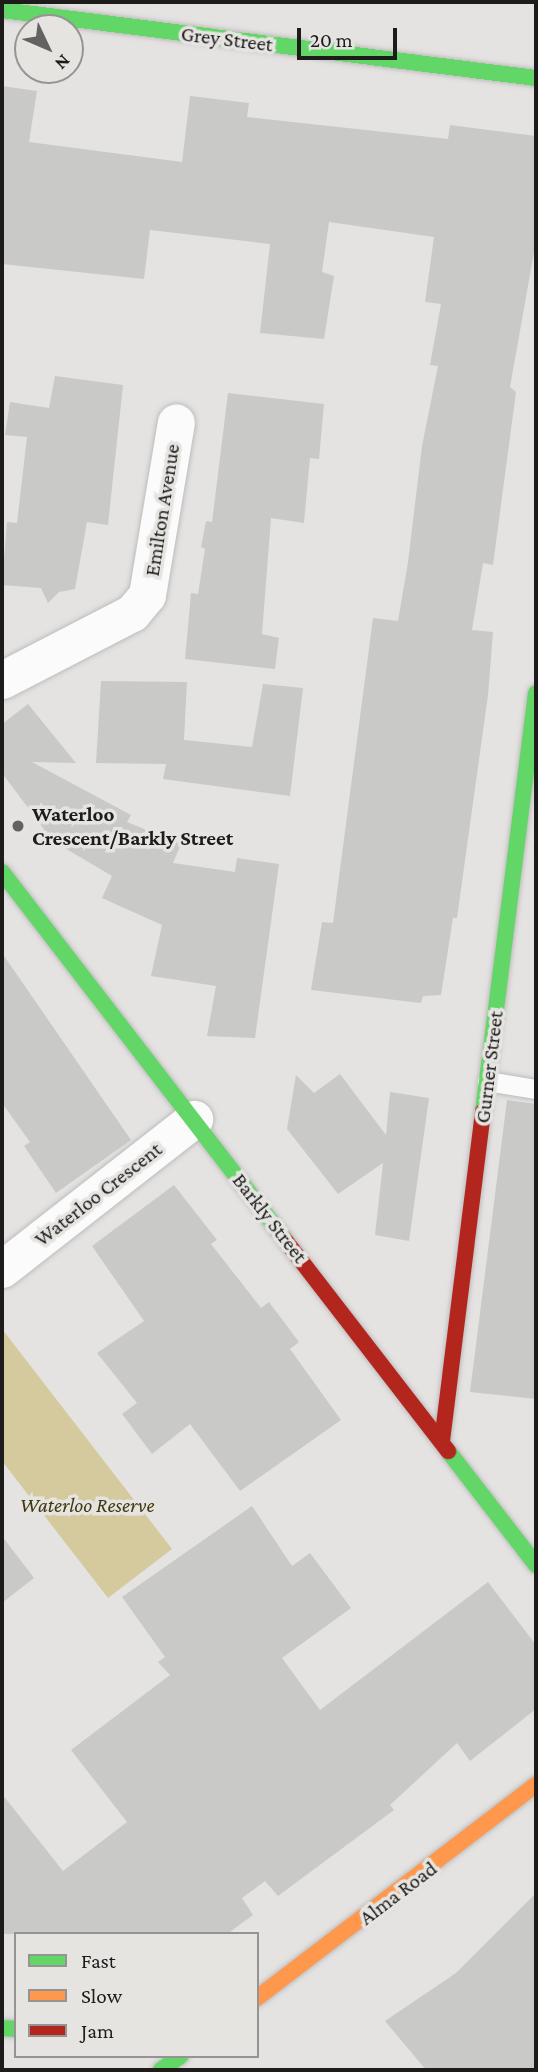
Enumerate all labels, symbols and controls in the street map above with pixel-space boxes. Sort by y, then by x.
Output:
north arrow [14,14,84,84]
scale bar [300,14,400,58]
street label: Grey Street [180,21,274,57]
text: 20 m [310,28,353,52]
text: N [51,51,75,74]
street label: Emilton Avenue [139,442,185,578]
place label: Waterloo Crescent/Barkly Street [32,801,233,851]
marker: Waterloo Crescent/Barkly Street [10,818,26,834]
street label: Gurner Street [470,1009,508,1125]
street label: Waterloo Crescent [29,1136,167,1252]
street label: Barkly Street [227,1168,313,1268]
park label: Waterloo Reserve [20,1492,154,1518]
street label: Alma Road [354,1856,442,1930]
legend [14,1932,259,2058]
text: Fast [81,1949,116,1973]
text: Slow [81,1984,122,2008]
text: Jam [81,2019,114,2043]

